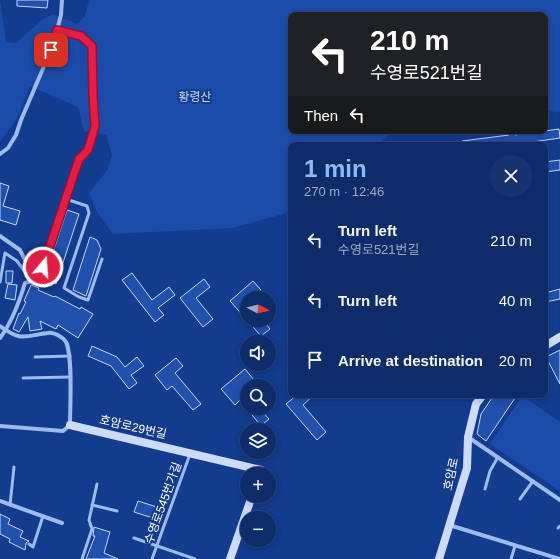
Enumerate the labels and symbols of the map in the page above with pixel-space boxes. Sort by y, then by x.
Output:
pin [34,33,68,67]
park label: 황령산 [178,90,212,104]
position arrow [22,246,64,288]
north arrow [240,291,276,327]
street label: 호암로29번길 [98,412,168,442]
street label: 호암로 [441,456,461,492]
street label: 수영로545번가길 [142,460,184,546]

